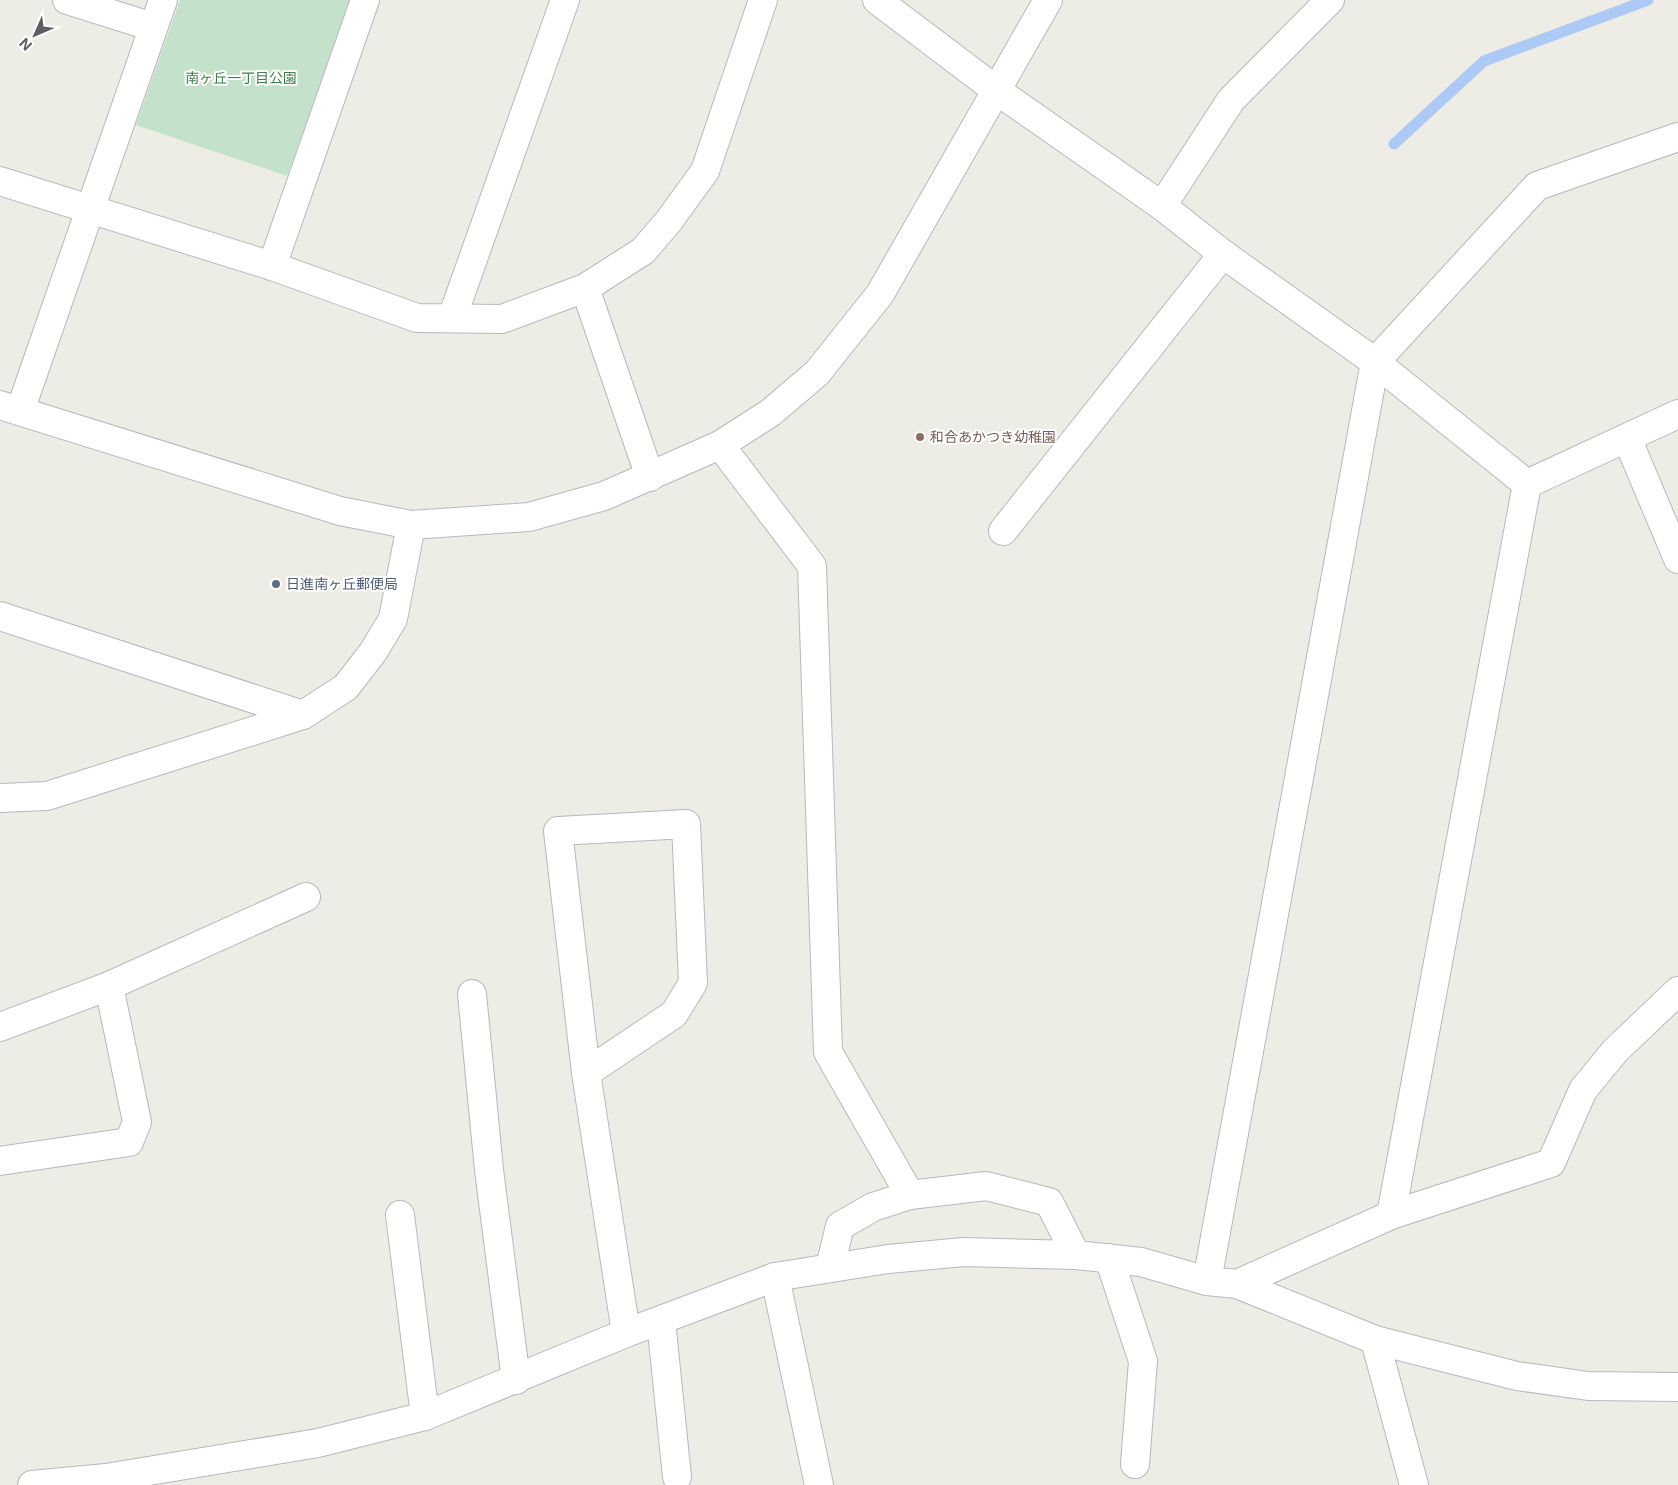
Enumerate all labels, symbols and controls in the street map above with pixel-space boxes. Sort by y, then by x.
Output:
north arrow [10,10,60,60]
text: N [16,35,35,54]
park label: 南ヶ丘一丁目公園 [185,69,297,86]
place label: 和合あかつき幼稚園 [930,428,1056,445]
marker: 和合あかつき幼稚園 [914,431,926,443]
place label: 日進南ヶ丘郵便局 [286,575,398,592]
marker: 日進南ヶ丘郵便局 [270,578,282,590]

